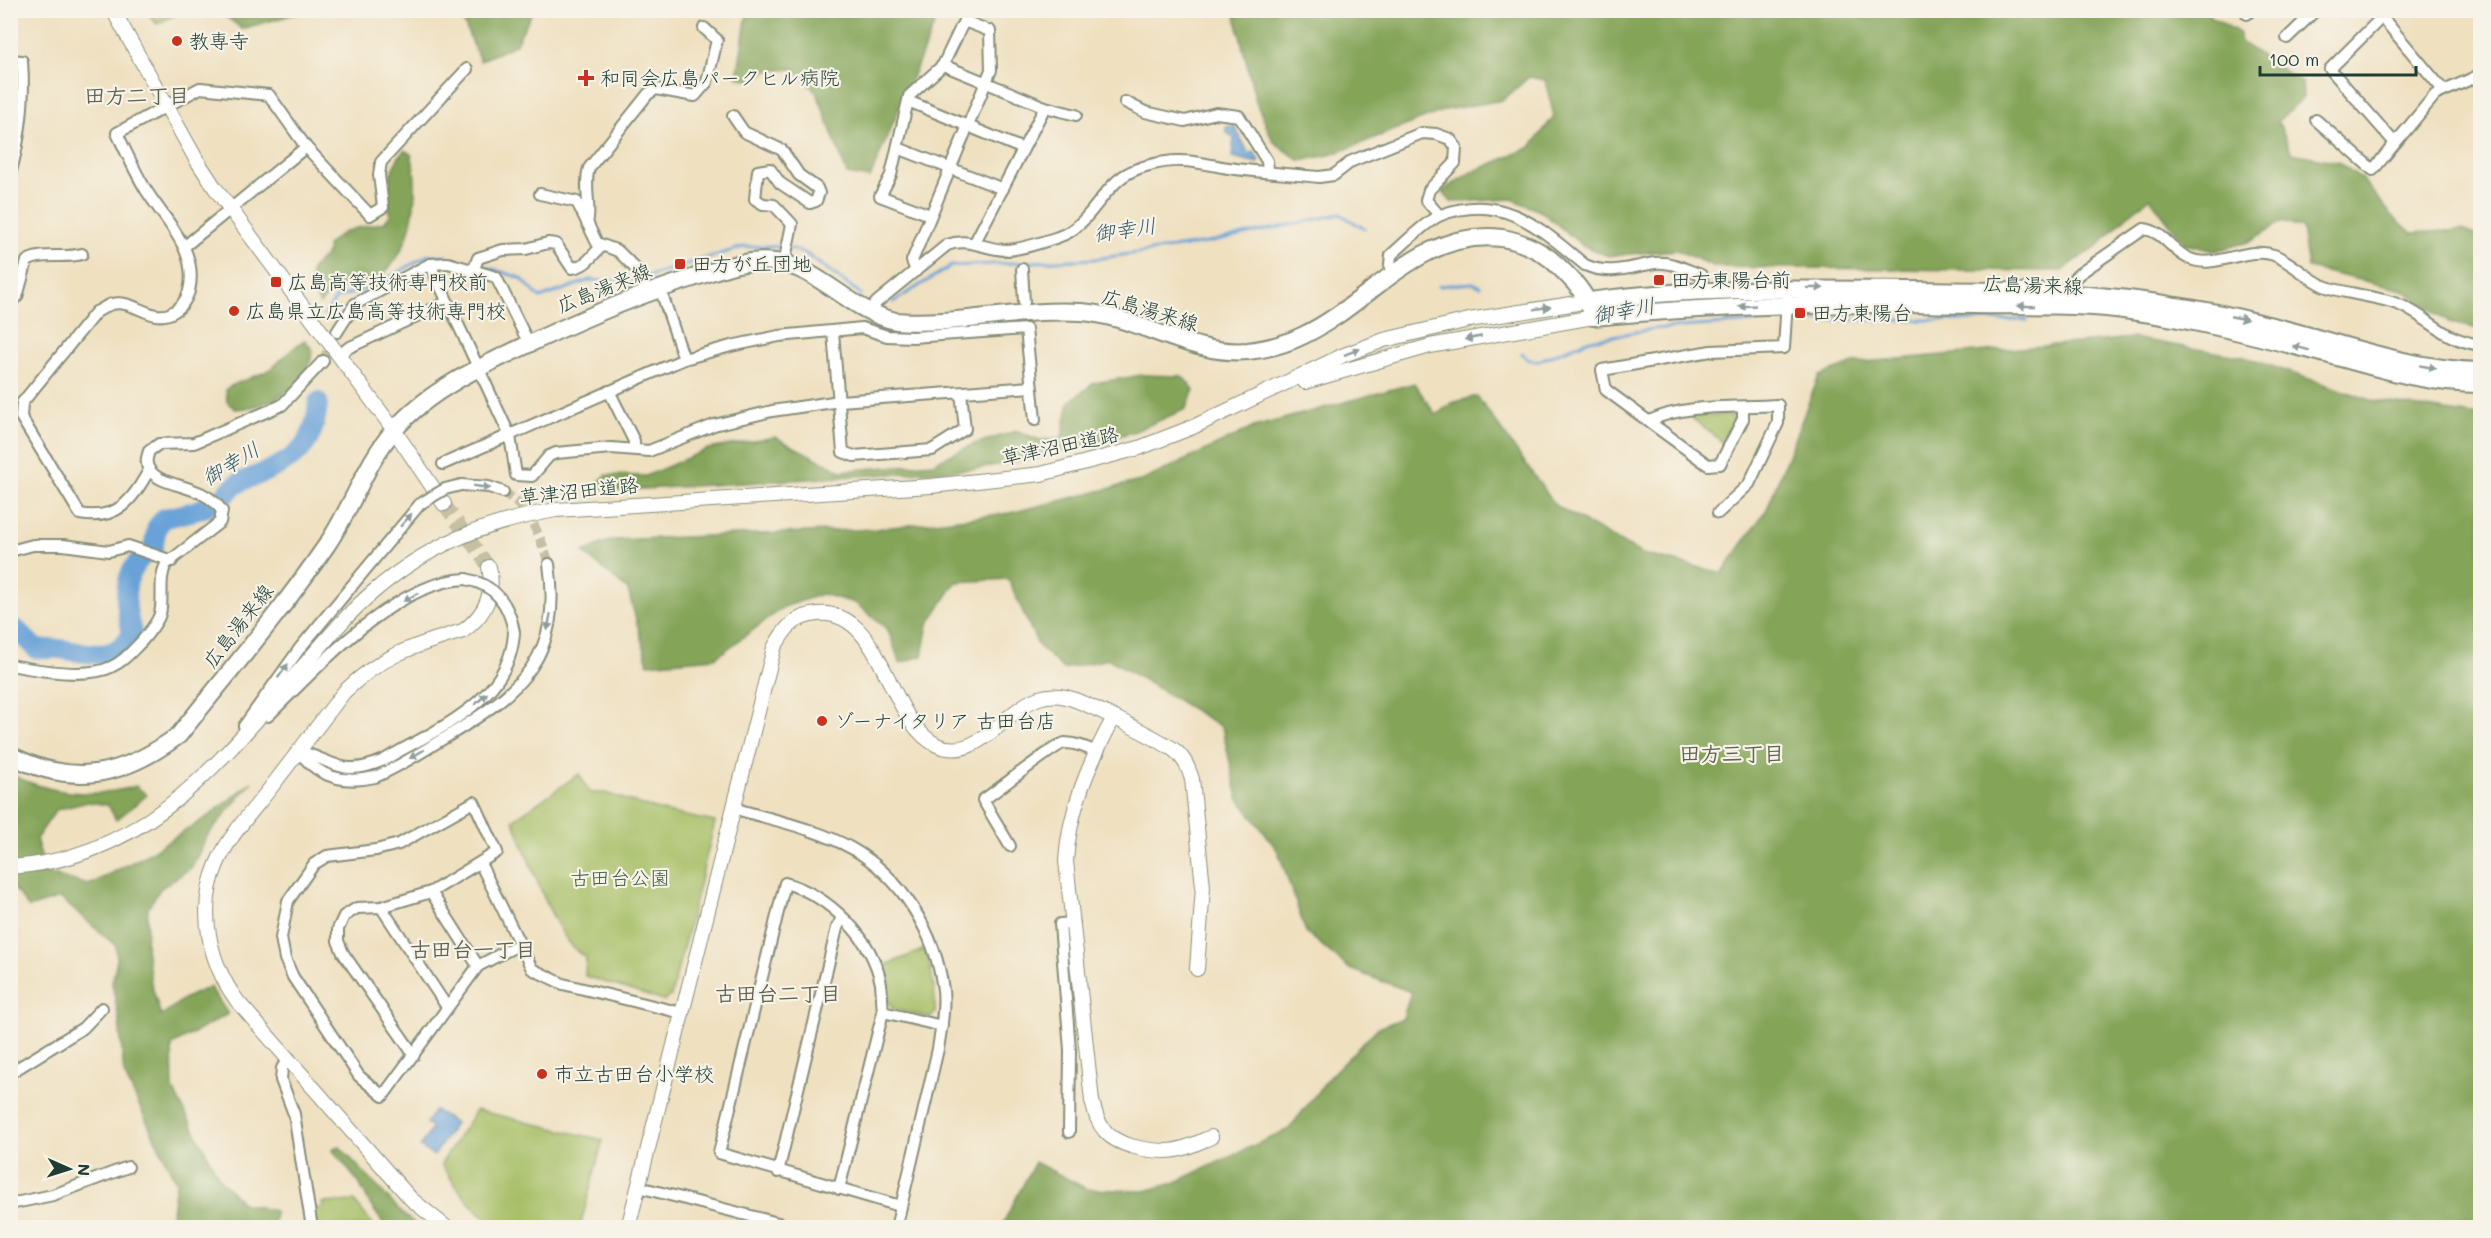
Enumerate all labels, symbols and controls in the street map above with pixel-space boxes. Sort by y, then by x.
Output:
place label: 教専寺 [189,27,249,53]
marker: 教専寺 [170,34,184,48]
scale bar [2260,39,2416,77]
text: 100 m [2269,47,2319,71]
place label: 和同会広島パークヒル病院 [600,64,840,90]
marker: 和同会広島パークヒル病院 [577,69,595,87]
district label: 田方二丁目 [85,81,190,108]
water label: 御幸川 [1092,211,1158,246]
place label: 田方が丘団地 [692,250,812,276]
street label: 広島湯来線 [552,256,655,318]
marker: 田方が丘団地 [673,257,687,271]
place label: 田方東陽台前 [1671,266,1791,292]
place label: 広島高等技術専門校前 [288,268,488,294]
street label: 広島湯来線 [1983,269,2083,299]
marker: 田方東陽台前 [1652,273,1666,287]
marker: 広島高等技術専門校前 [269,275,283,289]
street label: 広島湯来線 [1099,282,1202,336]
one-way arrow [1806,284,1825,293]
water label: 御幸川 [1590,291,1657,328]
place label: 広島県立広島高等技術専門校 [246,297,506,323]
place label: 田方東陽台 [1812,299,1912,325]
one-way arrow [2016,301,2035,311]
one-way arrow [1737,302,1756,311]
marker: 広島県立広島高等技術専門校 [227,304,241,318]
one-way arrow [1532,304,1551,313]
marker: 田方東陽台 [1793,306,1807,320]
one-way arrow [2230,314,2249,323]
one-way arrow [1463,333,1482,342]
one-way arrow [2291,342,2310,352]
one-way arrow [1343,347,1361,356]
one-way arrow [2419,363,2438,372]
street label: 草津沼田道路 [998,420,1121,470]
water label: 御幸川 [196,435,264,491]
street label: 草津沼田道路 [518,471,640,509]
one-way arrow [473,482,492,491]
one-way arrow [399,513,412,528]
street label: 広島湯来線 [196,578,278,673]
one-way arrow [402,592,419,602]
one-way arrow [545,612,554,631]
one-way arrow [277,664,289,680]
one-way arrow [473,693,488,706]
place label: ゾーナイタリア 古田台店 [834,707,1056,733]
marker: ゾーナイタリア 古田台店 [815,714,829,728]
district label: 田方三丁目 [1680,739,1785,766]
one-way arrow [409,749,425,760]
park label: 古田台公園 [570,864,670,890]
district label: 古田台一丁目 [410,935,536,962]
district label: 古田台二丁目 [715,979,841,1006]
place label: 市立古田台小学校 [554,1060,714,1086]
marker: 市立古田台小学校 [535,1067,549,1081]
north arrow [39,1139,99,1199]
text: N [74,1163,95,1176]

